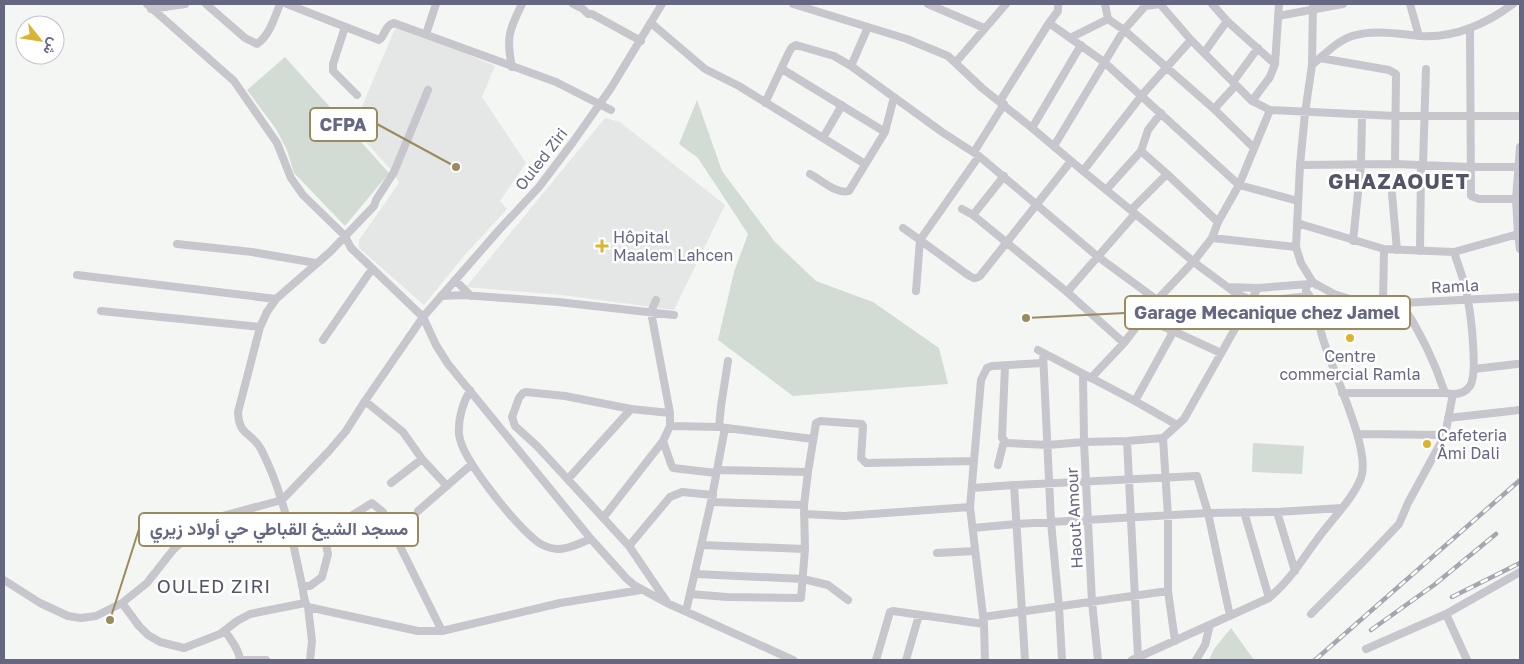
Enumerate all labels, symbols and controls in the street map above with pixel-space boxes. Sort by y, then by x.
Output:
north arrow [15,15,65,65]
text: ش [39,35,63,58]
callout: CFPA [310,108,377,141]
text: CFPA [319,113,367,135]
street label: Ouled Ziri [510,124,572,194]
district label: GHAZAOUET [1328,168,1470,194]
place label: Hôpital Maalem Lahcen [613,227,733,265]
marker: Hôpital Maalem Lahcen [595,239,609,253]
street label: Ramla [1430,275,1480,297]
callout: Garage Mecanique chez Jamel [1125,296,1410,329]
text: Garage Mecanique chez Jamel [1134,301,1400,323]
marker: Centre commercial Ramla [1344,332,1356,344]
place label: Centre commercial Ramla [1279,346,1421,384]
place label: Cafeteria Âmi Dali [1437,425,1507,463]
marker: Cafeteria Âmi Dali [1421,438,1433,450]
street label: Haout Amour [1061,467,1087,569]
callout: مسجد الشيخ القباطي حي أولاد زيري [139,513,418,546]
text: مسجد الشيخ القباطي حي أولاد زيري [150,517,409,544]
district label: OULED ZIRI [157,574,271,597]

